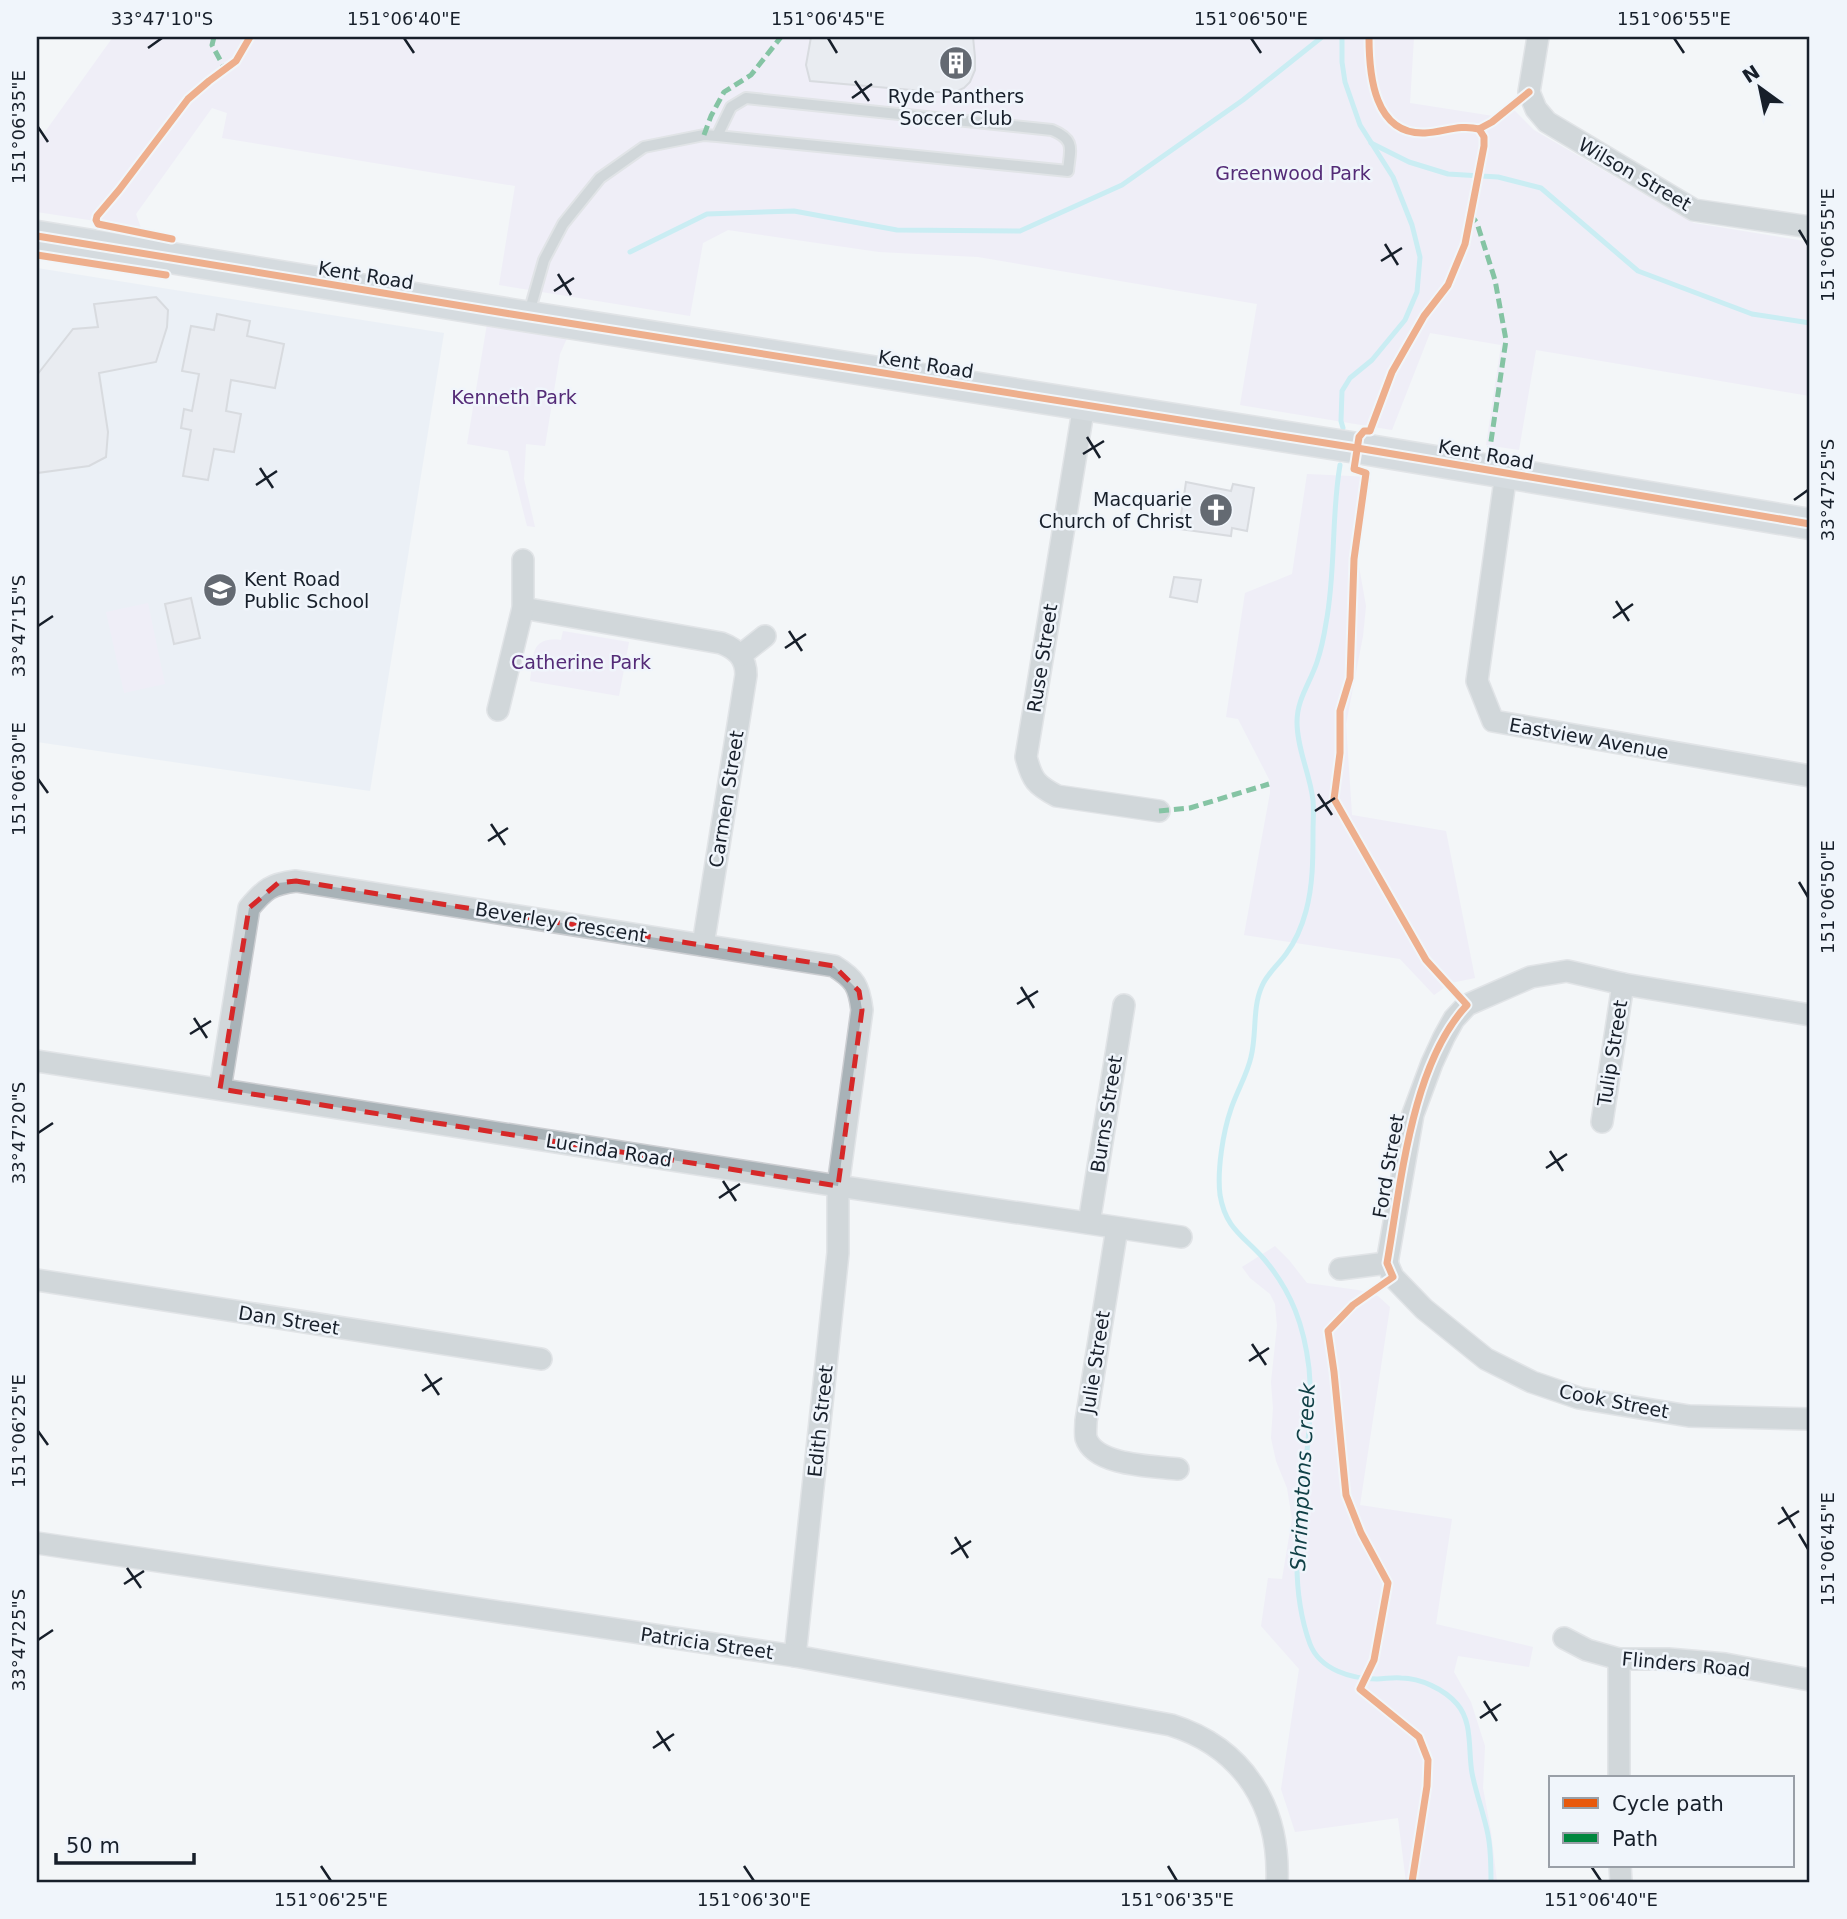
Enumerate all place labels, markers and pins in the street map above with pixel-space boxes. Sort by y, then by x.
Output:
building icon: Ryde Panthers Soccer Club [937,44,975,82]
place label: Ryde Panthers Soccer Club [888,85,1024,129]
place label: Macquarie Church of Christ [1039,488,1192,532]
church icon: Macquarie Church of Christ [1197,491,1235,529]
place label: Kent Road Public School [244,568,369,612]
school or university icon: Kent Road Public School [201,571,239,609]

